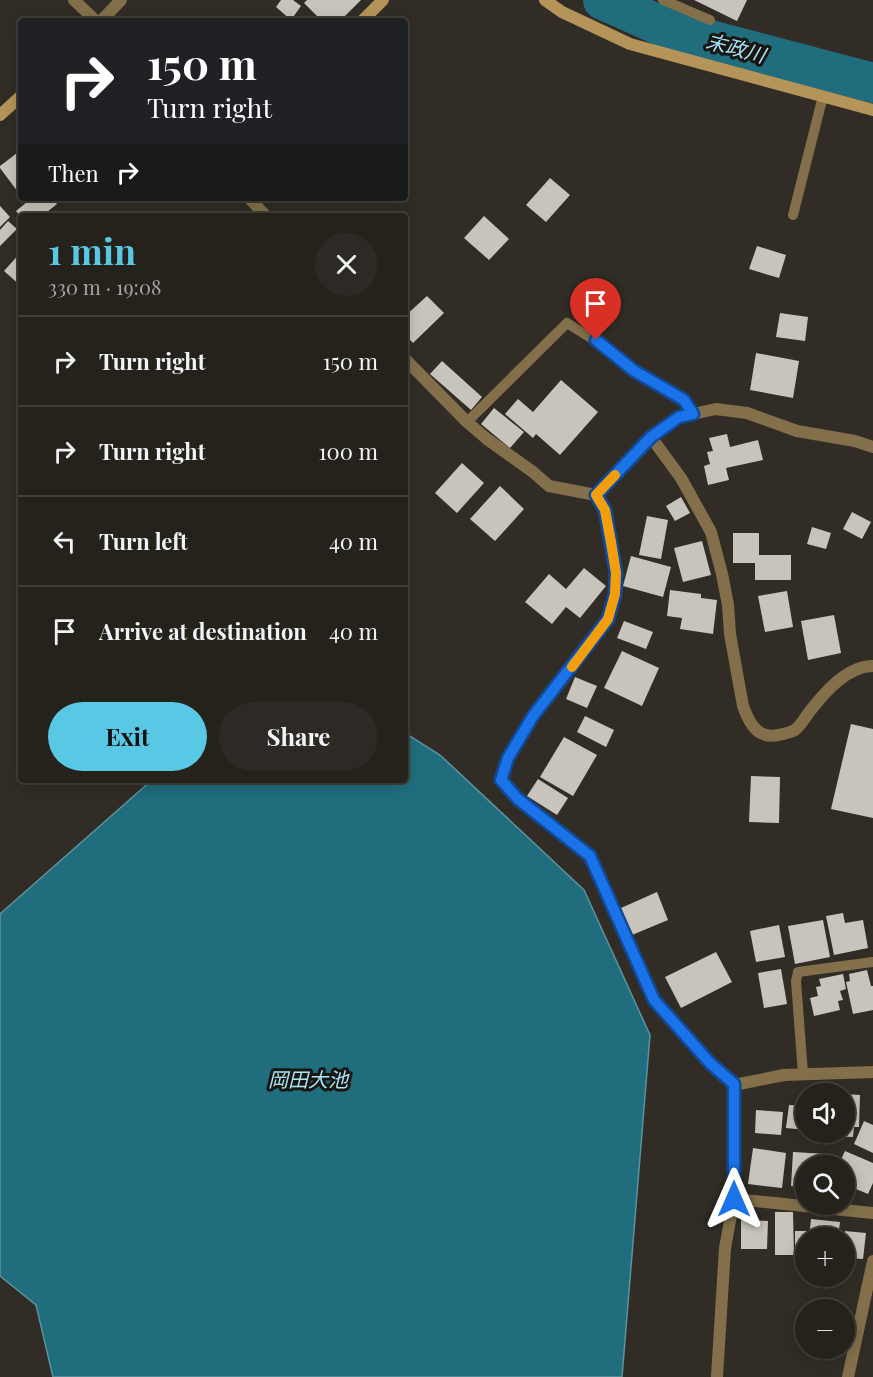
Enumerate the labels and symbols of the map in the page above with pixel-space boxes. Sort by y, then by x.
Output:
water label: 末政川 [704,26,770,68]
pin [570,278,621,340]
water label: 岡田大池 [268,1065,350,1092]
position arrow [702,1167,766,1231]

